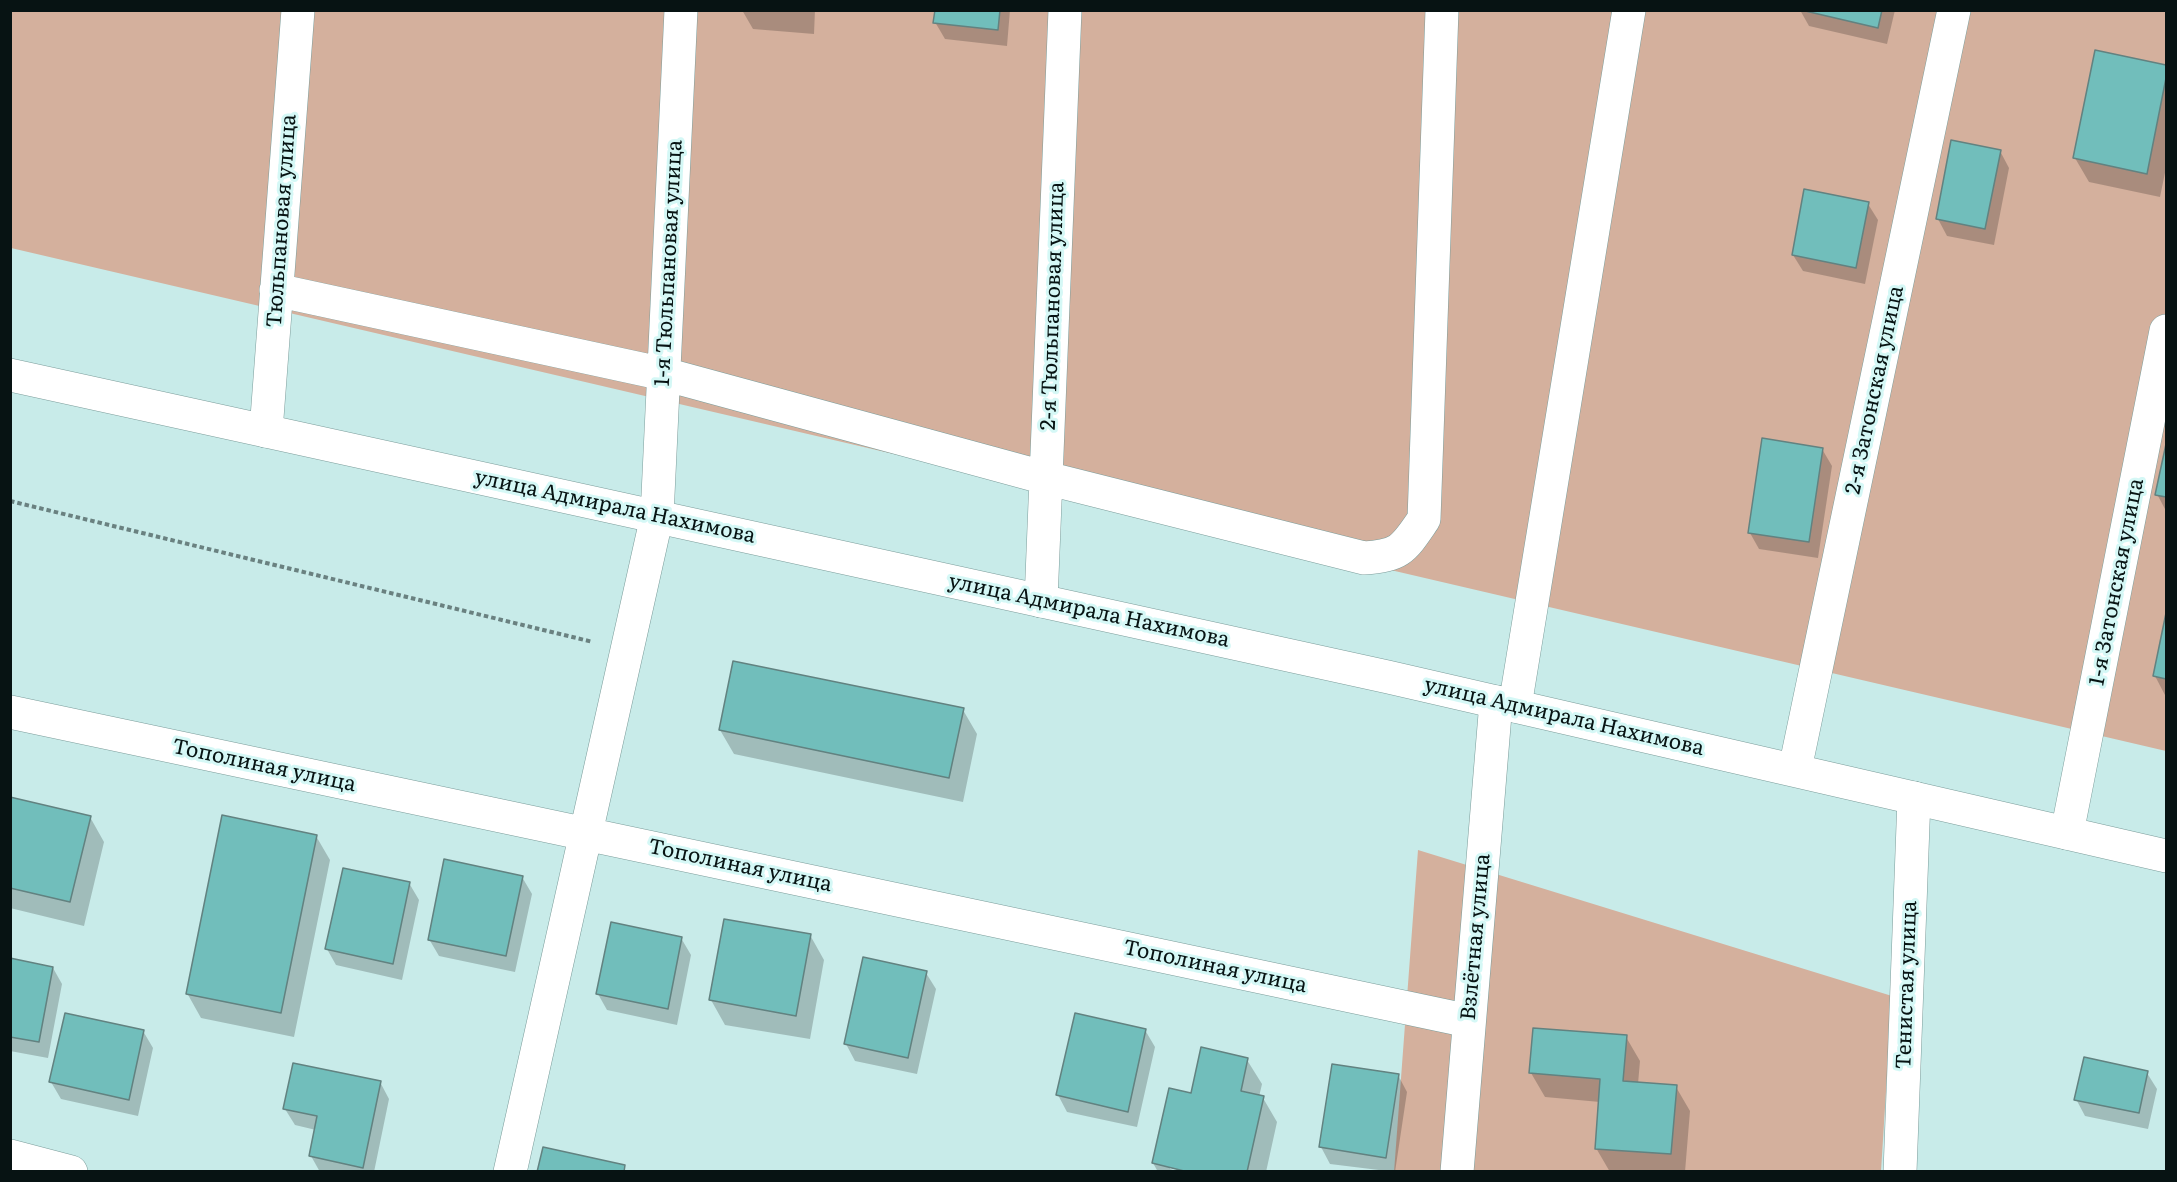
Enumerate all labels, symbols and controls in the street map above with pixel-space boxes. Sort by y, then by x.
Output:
street label: Тюльпановая улица [262,114,302,328]
street label: 1-я Тюльпановая улица [650,139,688,387]
street label: 2-я Тюльпановая улица [1036,181,1070,431]
street label: 2-я Затонская улица [1841,283,1909,497]
street label: улица Адмирала Нахимова [472,465,758,549]
street label: 1-я Затонская улица [2085,476,2149,688]
street label: улица Адмирала Нахимова [946,569,1232,653]
street label: улица Адмирала Нахимова [1421,672,1707,762]
street label: Тополиная улица [170,734,358,798]
street label: Тополиная улица [646,834,834,898]
street label: Взлётная улица [1456,853,1496,1021]
street label: Тенистая улица [1891,900,1923,1070]
street label: Тополиная улица [1121,935,1309,999]

